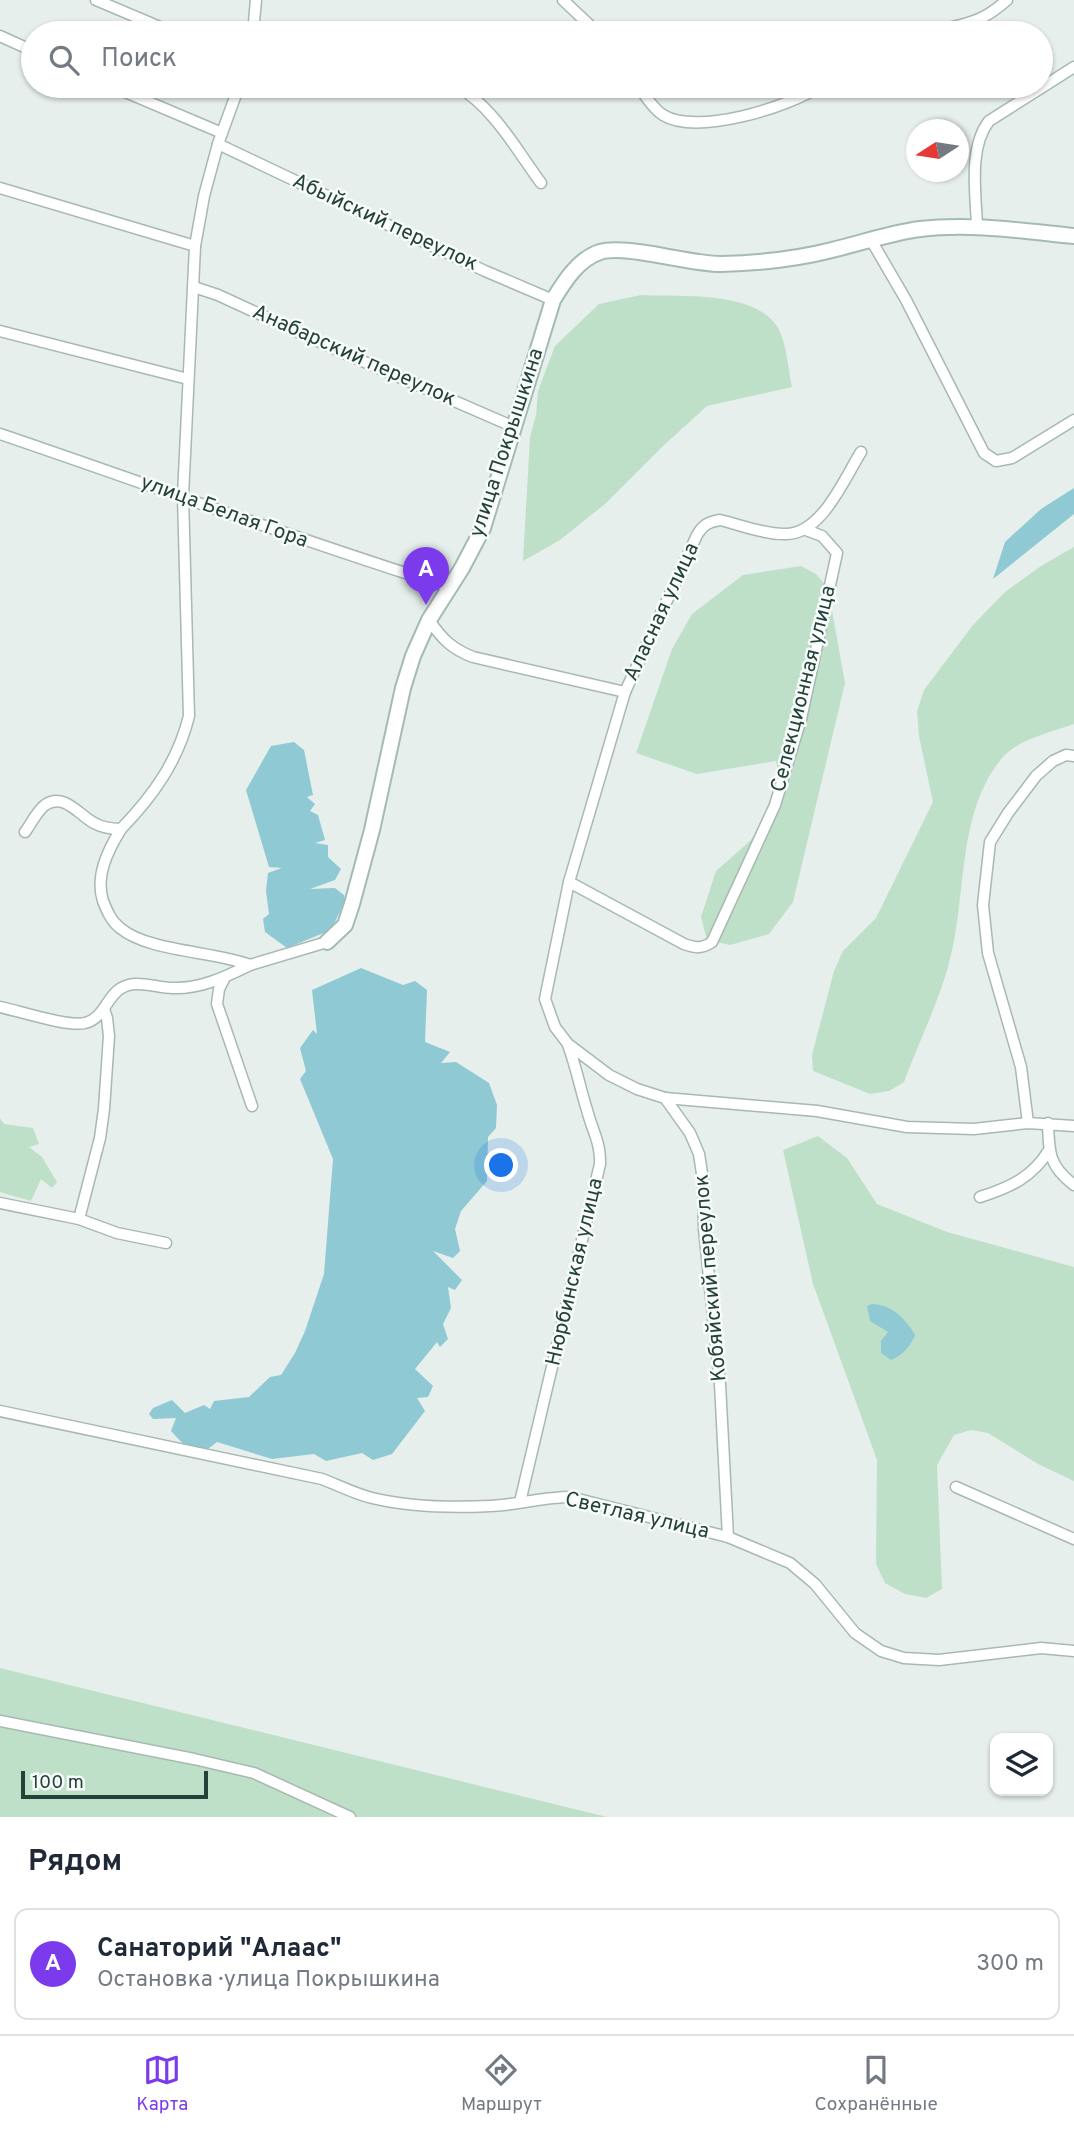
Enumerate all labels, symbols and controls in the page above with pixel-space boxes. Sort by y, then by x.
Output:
search box [21,21,1053,98]
icon: search [45,41,83,79]
text: Поиск [101,43,177,76]
north arrow [906,119,969,182]
street label: Абыйский переулок [288,168,482,278]
street label: Анабарский переулок [248,299,460,413]
street label: улица Покрышкина [464,345,550,541]
street label: улица Белая Гора [136,469,312,555]
street label: Аласная улица [618,538,706,686]
pin: A [403,547,449,605]
street label: Селекционная улица [765,583,843,795]
your location [484,1148,518,1182]
street label: Кобяйский переулок [688,1173,734,1383]
street label: Нюрбинская улица [540,1176,610,1368]
street label: Светлая улица [562,1486,712,1546]
map controls [990,1733,1053,1796]
button: layers [990,1733,1053,1796]
scale bar [21,1768,208,1800]
text: 100 m [32,1771,84,1795]
text: Рядом [28,1844,122,1881]
text: Санаторий "Алаас" [97,1933,342,1966]
text: A [45,1950,61,1979]
text: 300 m [976,1950,1044,1979]
text: Остановка · улица Покрышкина [97,1966,440,1995]
tab: Карта [136,2051,188,2117]
tab: Маршрут [461,2051,542,2117]
tab: Сохранённые [814,2051,938,2117]

